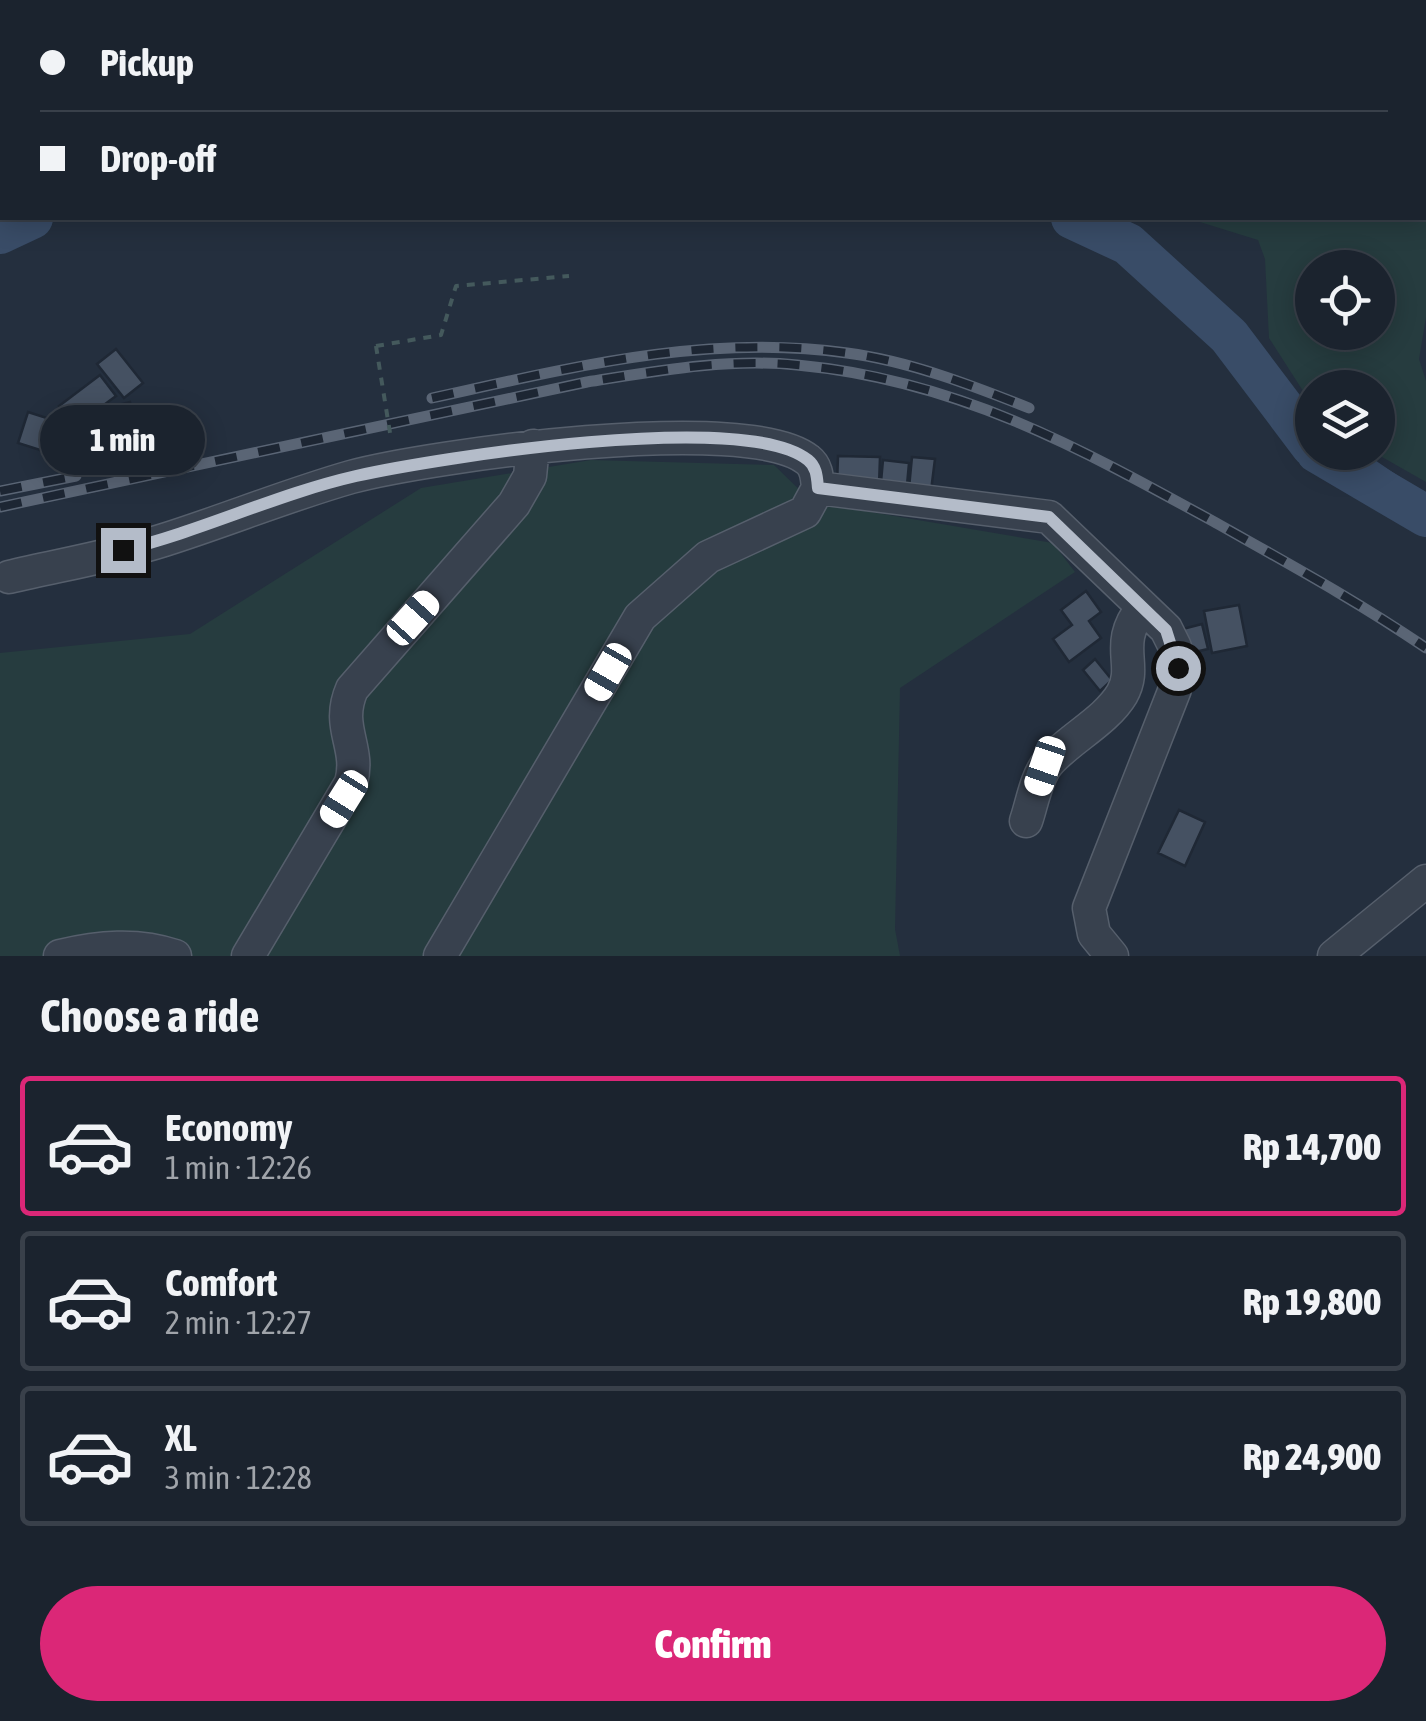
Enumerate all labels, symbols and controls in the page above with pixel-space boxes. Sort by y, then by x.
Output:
text: Pickup [100,41,194,84]
text: Drop-off [100,137,216,180]
map controls [1295,250,1395,470]
button: locate [1295,250,1395,350]
button: layers [1295,370,1395,470]
callout: 1 min [41,405,206,475]
text: 1 min [90,421,155,458]
route end [101,528,146,573]
car [382,586,444,650]
car [580,639,636,705]
route start [1156,646,1201,691]
car [1021,733,1069,799]
car [315,766,373,832]
text: Choose a ride [40,990,259,1042]
icon: car [45,1101,135,1191]
text: Economy [165,1106,292,1149]
text: Rp 14,700 [1243,1125,1381,1168]
text: 1 min · 12:26 [165,1149,312,1186]
icon: car [45,1256,135,1346]
text: Comfort [165,1261,277,1304]
text: Rp 19,800 [1243,1280,1381,1323]
text: 2 min · 12:27 [165,1304,312,1341]
icon: car [45,1411,135,1501]
text: XL [165,1416,197,1459]
text: Rp 24,900 [1243,1435,1381,1478]
text: 3 min · 12:28 [165,1459,312,1496]
button: Confirm [40,1586,1386,1701]

